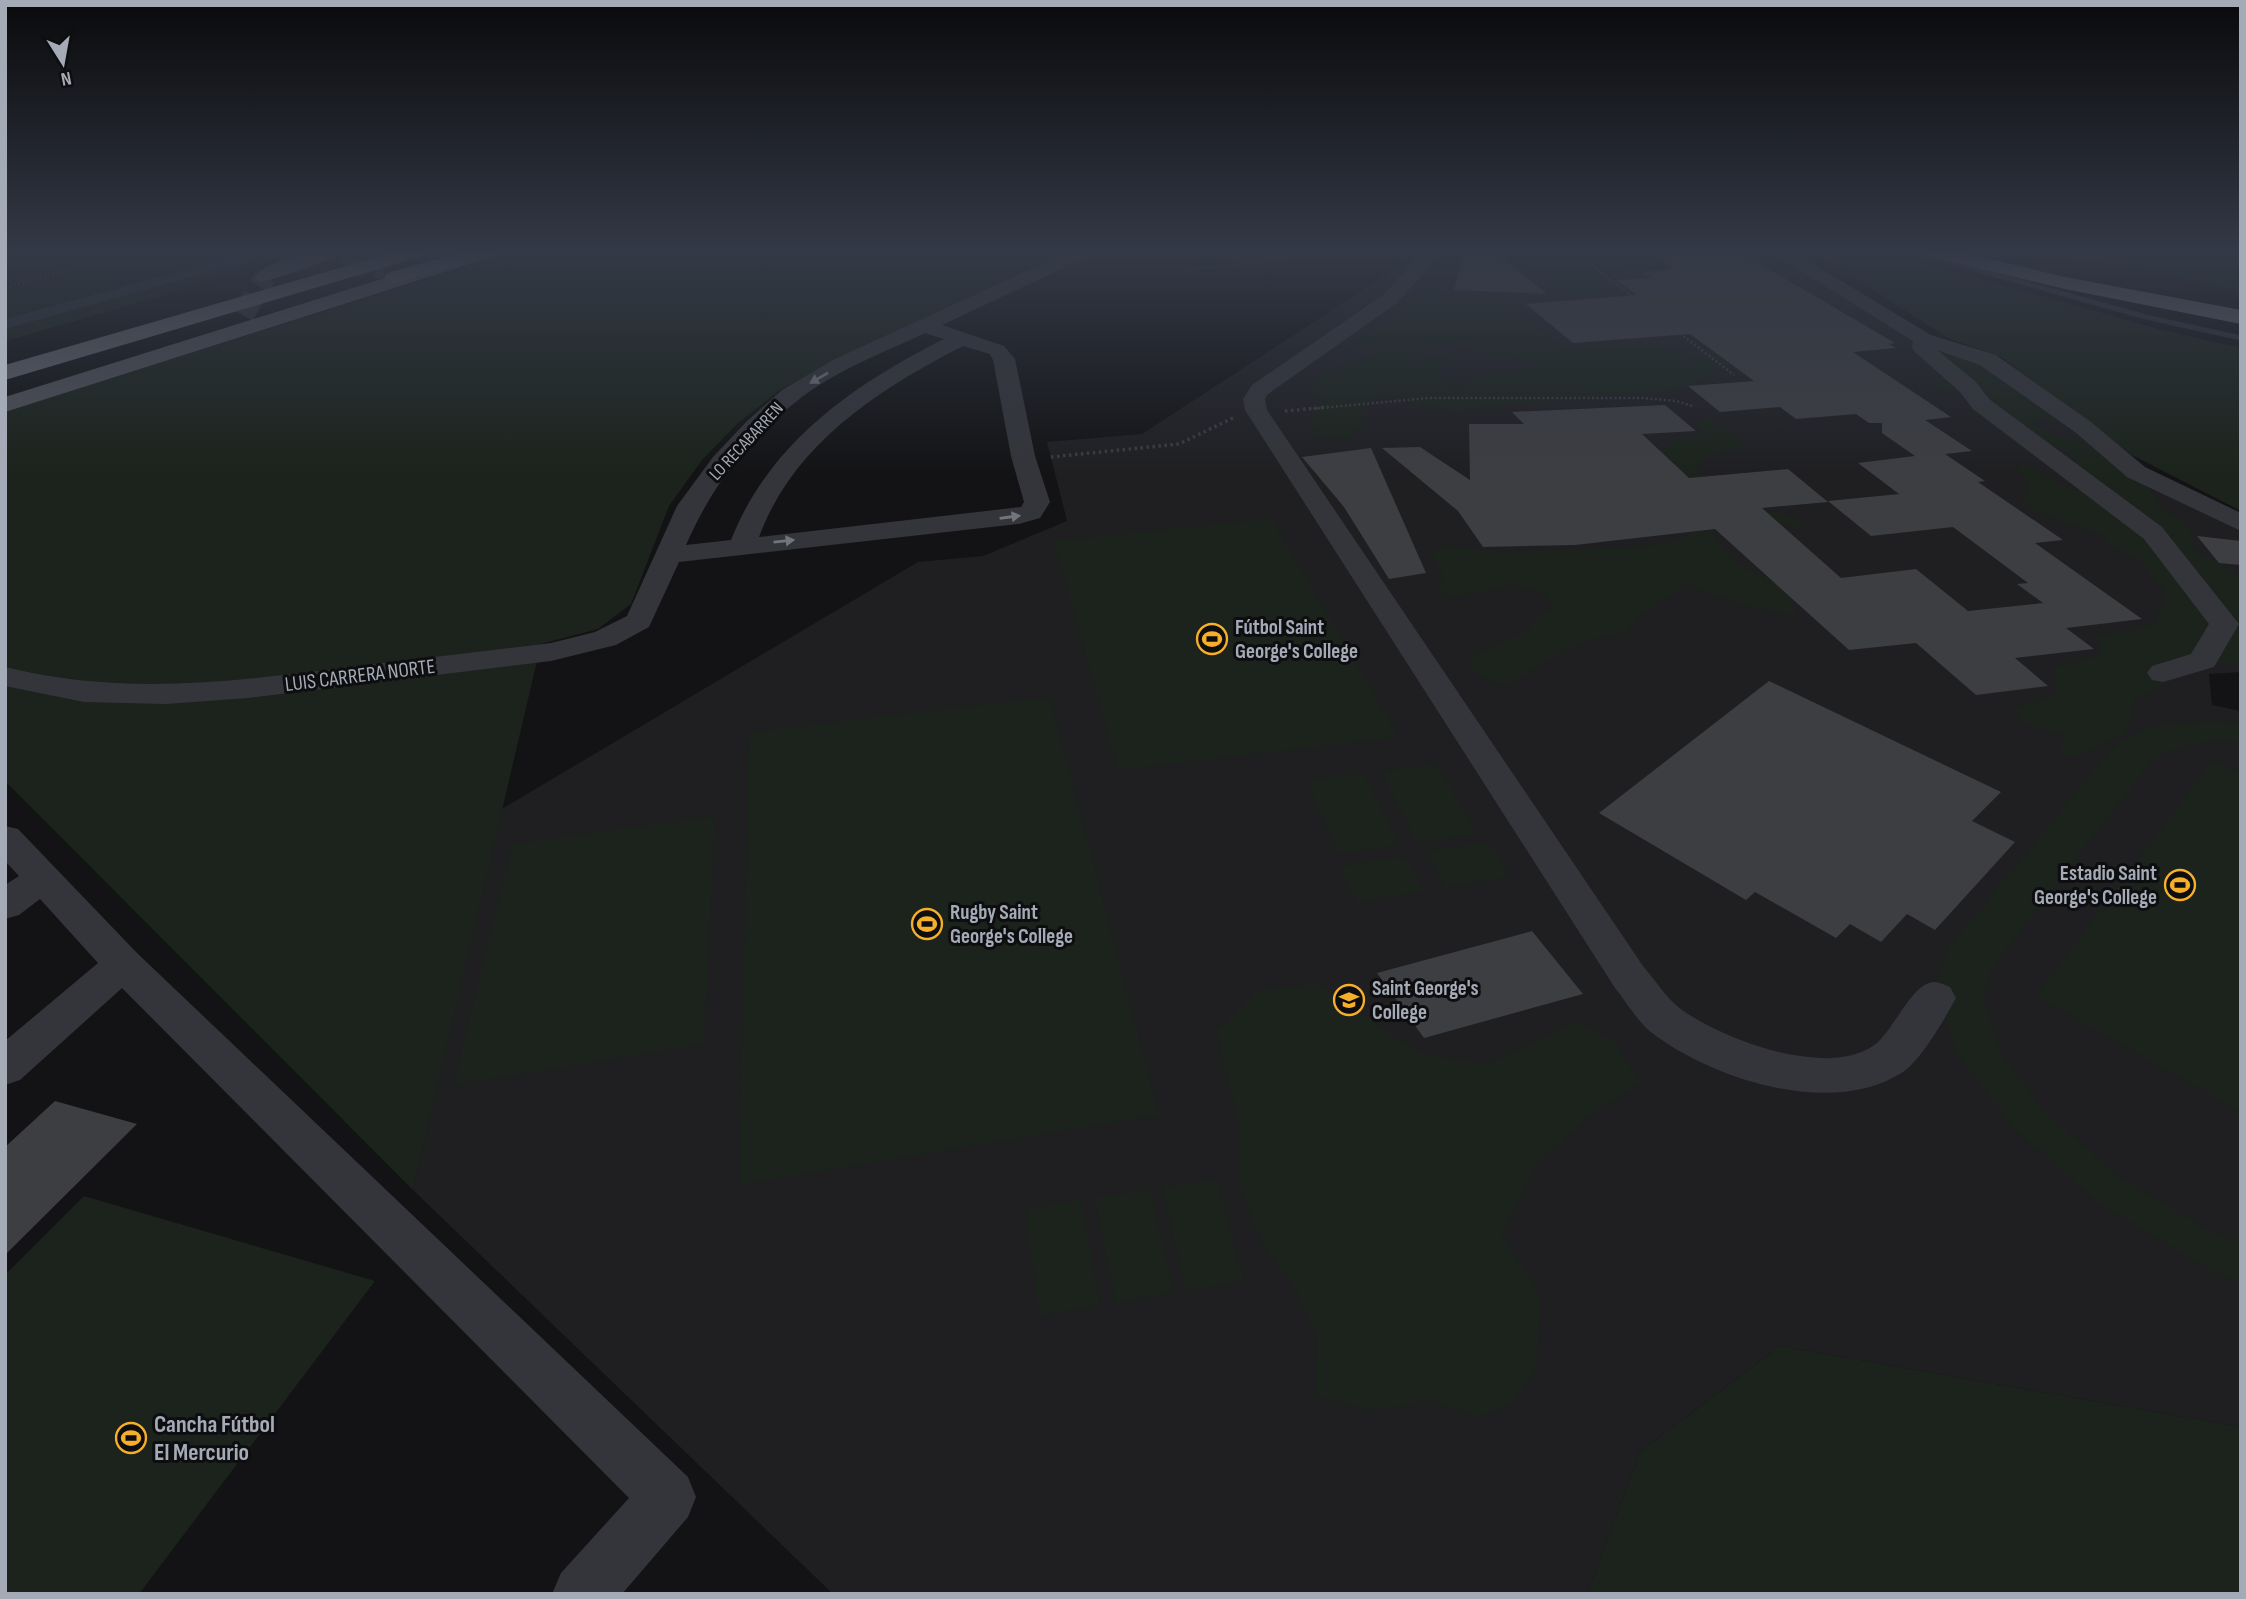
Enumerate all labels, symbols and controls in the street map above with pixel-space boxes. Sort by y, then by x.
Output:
north arrow [28,28,98,98]
text: N [59,66,73,90]
one-way arrow [809,372,829,384]
street label: LO RECABARREN [705,398,788,485]
one-way arrow [999,511,1021,522]
one-way arrow [773,536,795,547]
place label: Fútbol Saint George's College [1235,615,1358,664]
sports icon: Fútbol Saint George's College [1195,622,1229,656]
street label: LUIS CARRERA NORTE [284,654,437,697]
place label: Estadio Saint George's College [2034,861,2157,910]
sports icon: Estadio Saint George's College [2163,868,2197,902]
place label: Rugby Saint George's College [950,900,1073,949]
sports icon: Rugby Saint George's College [910,907,944,941]
place label: Saint George's College [1372,976,1479,1025]
school or university icon: Saint George's College [1332,983,1366,1017]
place label: Cancha Fútbol El Mercurio [154,1410,275,1467]
sports icon: Cancha Fútbol El Mercurio [114,1421,148,1455]

